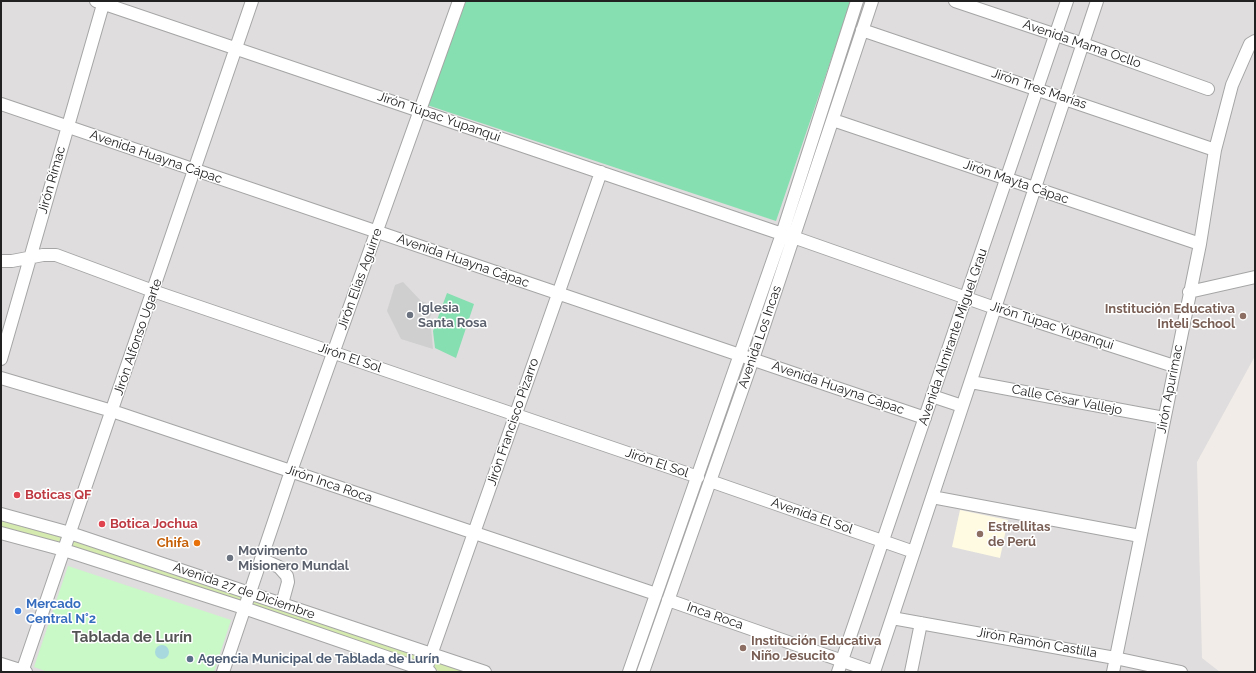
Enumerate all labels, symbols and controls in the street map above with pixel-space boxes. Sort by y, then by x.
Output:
street label: Avenida Mama Ocllo [1021,16,1143,72]
street label: Jirón Tres Marías [989,65,1089,113]
street label: Jirón Túpac Yupanqui [376,89,502,145]
street label: Avenida Huayna Cápac [88,127,224,187]
street label: Jirón Rímac [35,144,69,216]
street label: Jirón Mayta Cápac [961,157,1071,207]
street label: Jirón Elías Aguirre [334,226,386,332]
street label: Avenida Huayna Cápac [395,231,531,291]
street label: Avenida Almirante Miguel Grau [915,246,991,428]
street label: Jirón Alfonso Ugarte [111,277,165,397]
street label: Avenida Los Incas [735,284,785,390]
street label: Jirón Túpac Yupanqui [988,299,1116,353]
place label: Iglesia Santa Rosa [418,300,487,331]
place label: Institución Educativa Inteli School [1105,301,1235,332]
marker: Iglesia Santa Rosa [405,310,415,320]
marker: Institución Educativa Inteli School [1238,311,1248,321]
street label: Jirón El Sol [316,340,384,376]
street label: Jirón Apurimac [1154,343,1186,435]
street label: Jirón Francisco Pizarro [484,356,542,488]
street label: Avenida Huayna Cápac [770,358,906,418]
street label: Calle César Vallejo [1010,382,1124,418]
street label: Jirón El Sol [623,445,691,481]
street label: Jirón Inca Roca [284,462,374,506]
place label: Boticas QF [25,487,92,503]
marker: Boticas QF [12,490,22,500]
street label: Avenida El Sol [769,495,855,537]
place label: Botica Jochua [110,516,198,532]
marker: Botica Jochua [97,519,107,529]
place label: Estrellitas de Perú [988,519,1050,550]
marker: Estrellitas de Perú [975,529,985,539]
place label: Chifa [157,535,189,551]
marker: Chifa [192,538,202,548]
place label: Movimento Misionero Mundal [238,543,349,574]
marker: Movimento Misionero Mundal [225,553,235,563]
street label: Avenida 27 de Diciembre [171,559,317,623]
place label: Mercado Central N°2 [26,596,96,627]
street label: Inca Roca [685,599,745,633]
marker: Mercado Central N°2 [13,606,23,616]
street label: Jirón Ramón Castilla [976,625,1098,661]
district label: Tablada de Lurín [72,628,192,646]
place label: Institución Educativa Niño Jesucito [751,633,881,664]
marker: Institución Educativa Niño Jesucito [738,643,748,653]
place label: Agencia Municipal de Tablada de Lurín [198,651,439,667]
marker: Agencia Municipal de Tablada de Lurín [185,654,195,664]

